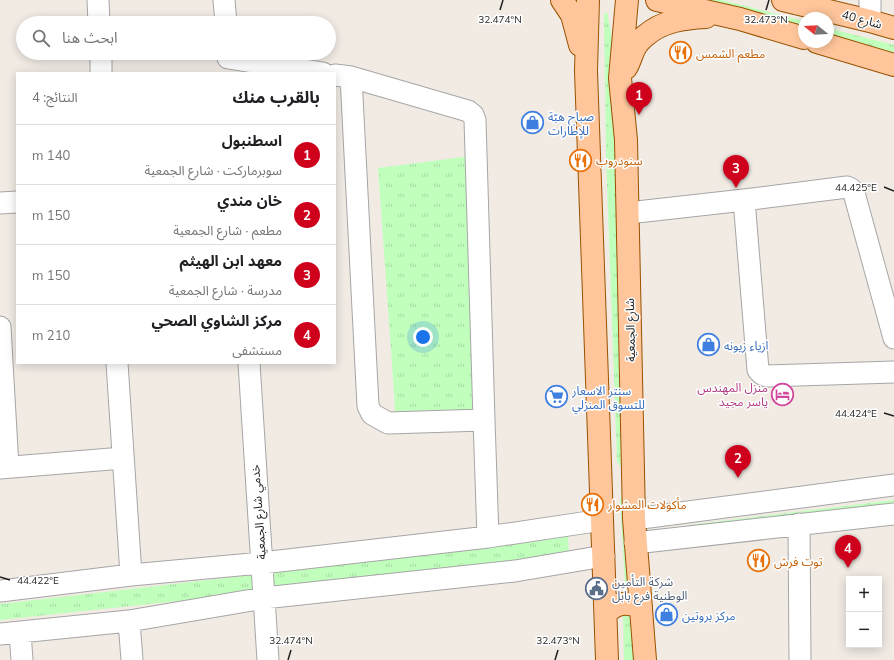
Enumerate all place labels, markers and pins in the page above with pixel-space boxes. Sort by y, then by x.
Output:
restaurant icon: مطعم الشمس [668,40,694,66]
place label: مطعم الشمس [696,46,765,63]
pin: 1 [626,82,652,115]
place label: صباح هبّة للإطارات [548,109,594,139]
shop icon: صباح هبّة للإطارات [520,110,546,136]
restaurant icon: سنودروب [567,147,593,173]
place label: سنودروب [596,153,643,168]
pin: 3 [723,155,749,188]
shop icon: ازياء زيونه [695,332,721,358]
place label: ازياء زيونه [724,338,769,353]
place label: منزل المهندس ياسر مجيد [697,380,768,409]
hotel icon: منزل المهندس ياسر مجيد [770,381,796,407]
place label: سنتر الاسعار للتسوق المنزلي [571,383,645,414]
supermarket icon: سنتر الاسعار للتسوق المنزلي [543,384,569,410]
pin: 2 [725,445,751,478]
restaurant icon: مأكولات المشوار [580,491,606,517]
place label: مأكولات المشوار [607,497,686,512]
pin: 4 [835,535,861,568]
restaurant icon: توت فرش [745,548,771,574]
place label: توت فرش [774,554,823,569]
place label: شركة التأمين الوطنية فرع بابل [612,574,688,605]
public building icon: شركة التأمين الوطنية فرع بابل [583,575,609,601]
shop icon: مركز بروتين [654,602,680,628]
place label: مركز بروتين [682,608,736,623]

